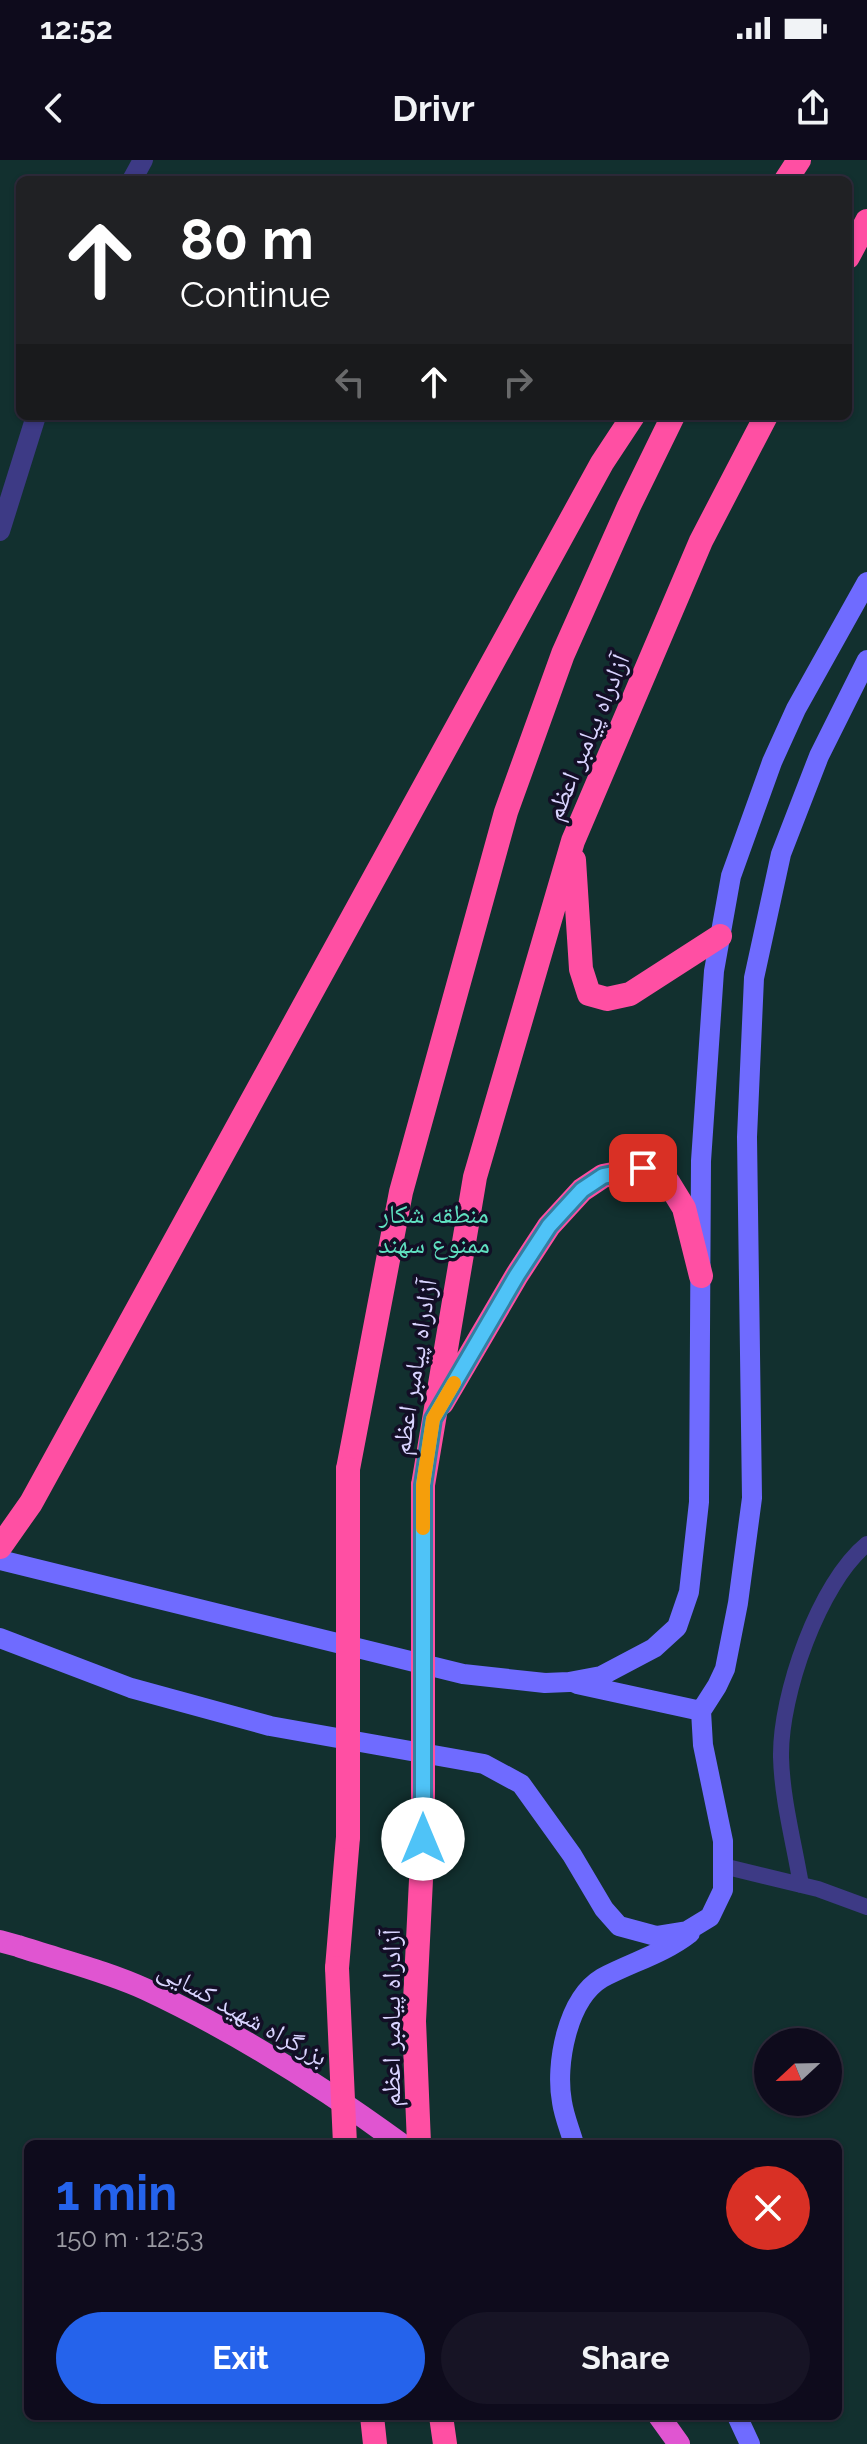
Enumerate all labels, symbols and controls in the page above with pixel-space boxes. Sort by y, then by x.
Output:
text: 12:52 [40,11,113,46]
icon: back [32,86,76,130]
icon: share [791,86,835,130]
text: Drivr [392,87,475,129]
text: 80 m [180,206,314,272]
icon: ahead [48,208,152,312]
text: Continue [180,273,330,315]
icon: left [328,360,372,404]
icon: ahead [412,360,456,404]
icon: right [496,360,540,404]
street label: آزادراه پیامبر اعظم [539,648,638,825]
pin [609,1134,677,1202]
icon: arrive [621,1146,665,1190]
park label: منطقه شکار ممنوع سهند [378,1199,490,1260]
street label: آزادراه پیامبر اعظم [385,1276,445,1457]
position arrow [381,1797,465,1881]
street label: آزادراه پیامبر اعظم [376,1928,408,2107]
street label: بزرگراه شهید کسایی [153,1954,333,2073]
north arrow [754,2028,842,2116]
map controls [754,2028,842,2116]
text: 1 min [56,2165,177,2221]
button: close [726,2166,810,2250]
text: 150 m · 12:53 [56,2223,204,2253]
button: Exit [56,2312,425,2404]
button: Share [441,2312,810,2404]

